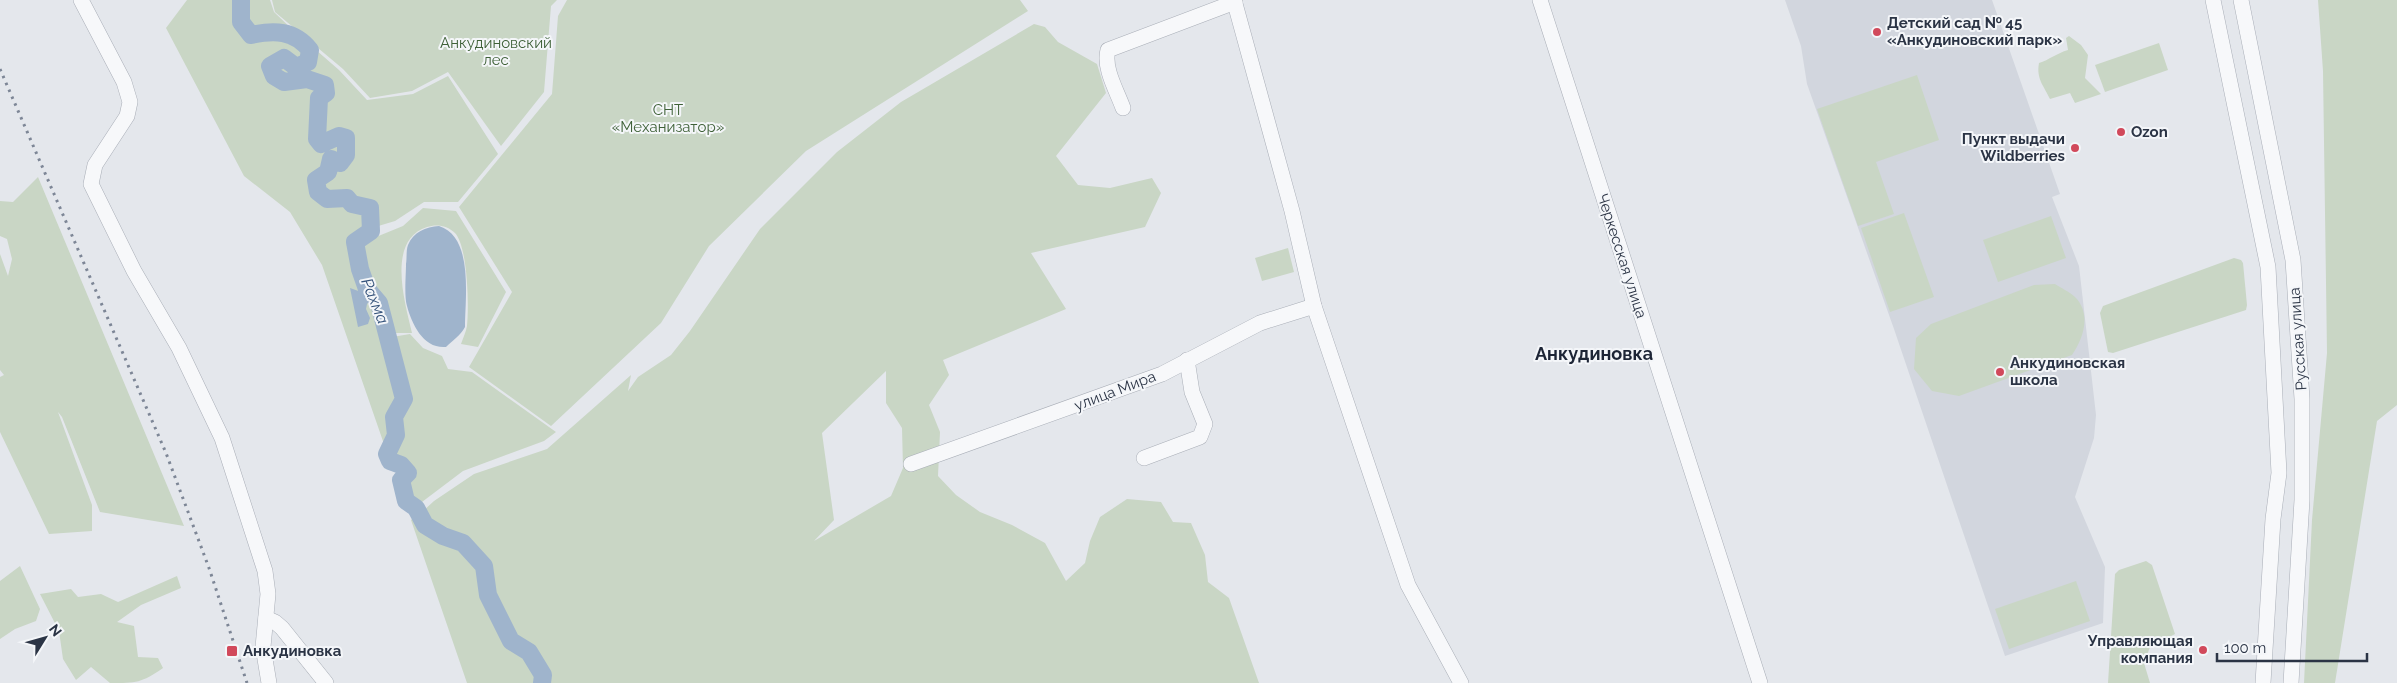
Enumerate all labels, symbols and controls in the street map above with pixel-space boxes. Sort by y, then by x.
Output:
place label: Детский сад № 45 «Анкудиновский парк» [1887,14,2063,49]
marker: Детский сад № 45 «Анкудиновский парк» [1871,26,1883,38]
park label: Анкудиновский лес [440,34,552,69]
park label: СНТ «Механизатор» [612,101,724,136]
place label: Ozon [2131,123,2168,141]
marker: Ozon [2115,126,2127,138]
place label: Пункт выдачи Wildberries [1962,130,2065,165]
marker: Пункт выдачи Wildberries [2069,142,2081,154]
street label: Черкесская улица [1593,191,1651,321]
water label: Рахма [357,275,393,327]
street label: Русская улица [2285,287,2311,391]
district label: Анкудиновка [1535,343,1653,364]
place label: Анкудиновская школа [2010,354,2125,389]
marker: Анкудиновская школа [1994,366,2006,378]
street label: улица Мира [1072,367,1158,415]
north arrow [20,613,70,663]
text: N [46,621,65,639]
scale bar [2217,630,2367,662]
place label: Управляющая компания [2087,632,2193,667]
text: 100 m [2224,639,2266,657]
place label: Анкудиновка [243,642,342,660]
marker: Анкудиновка [225,644,239,658]
marker: Управляющая компания [2197,644,2209,656]

